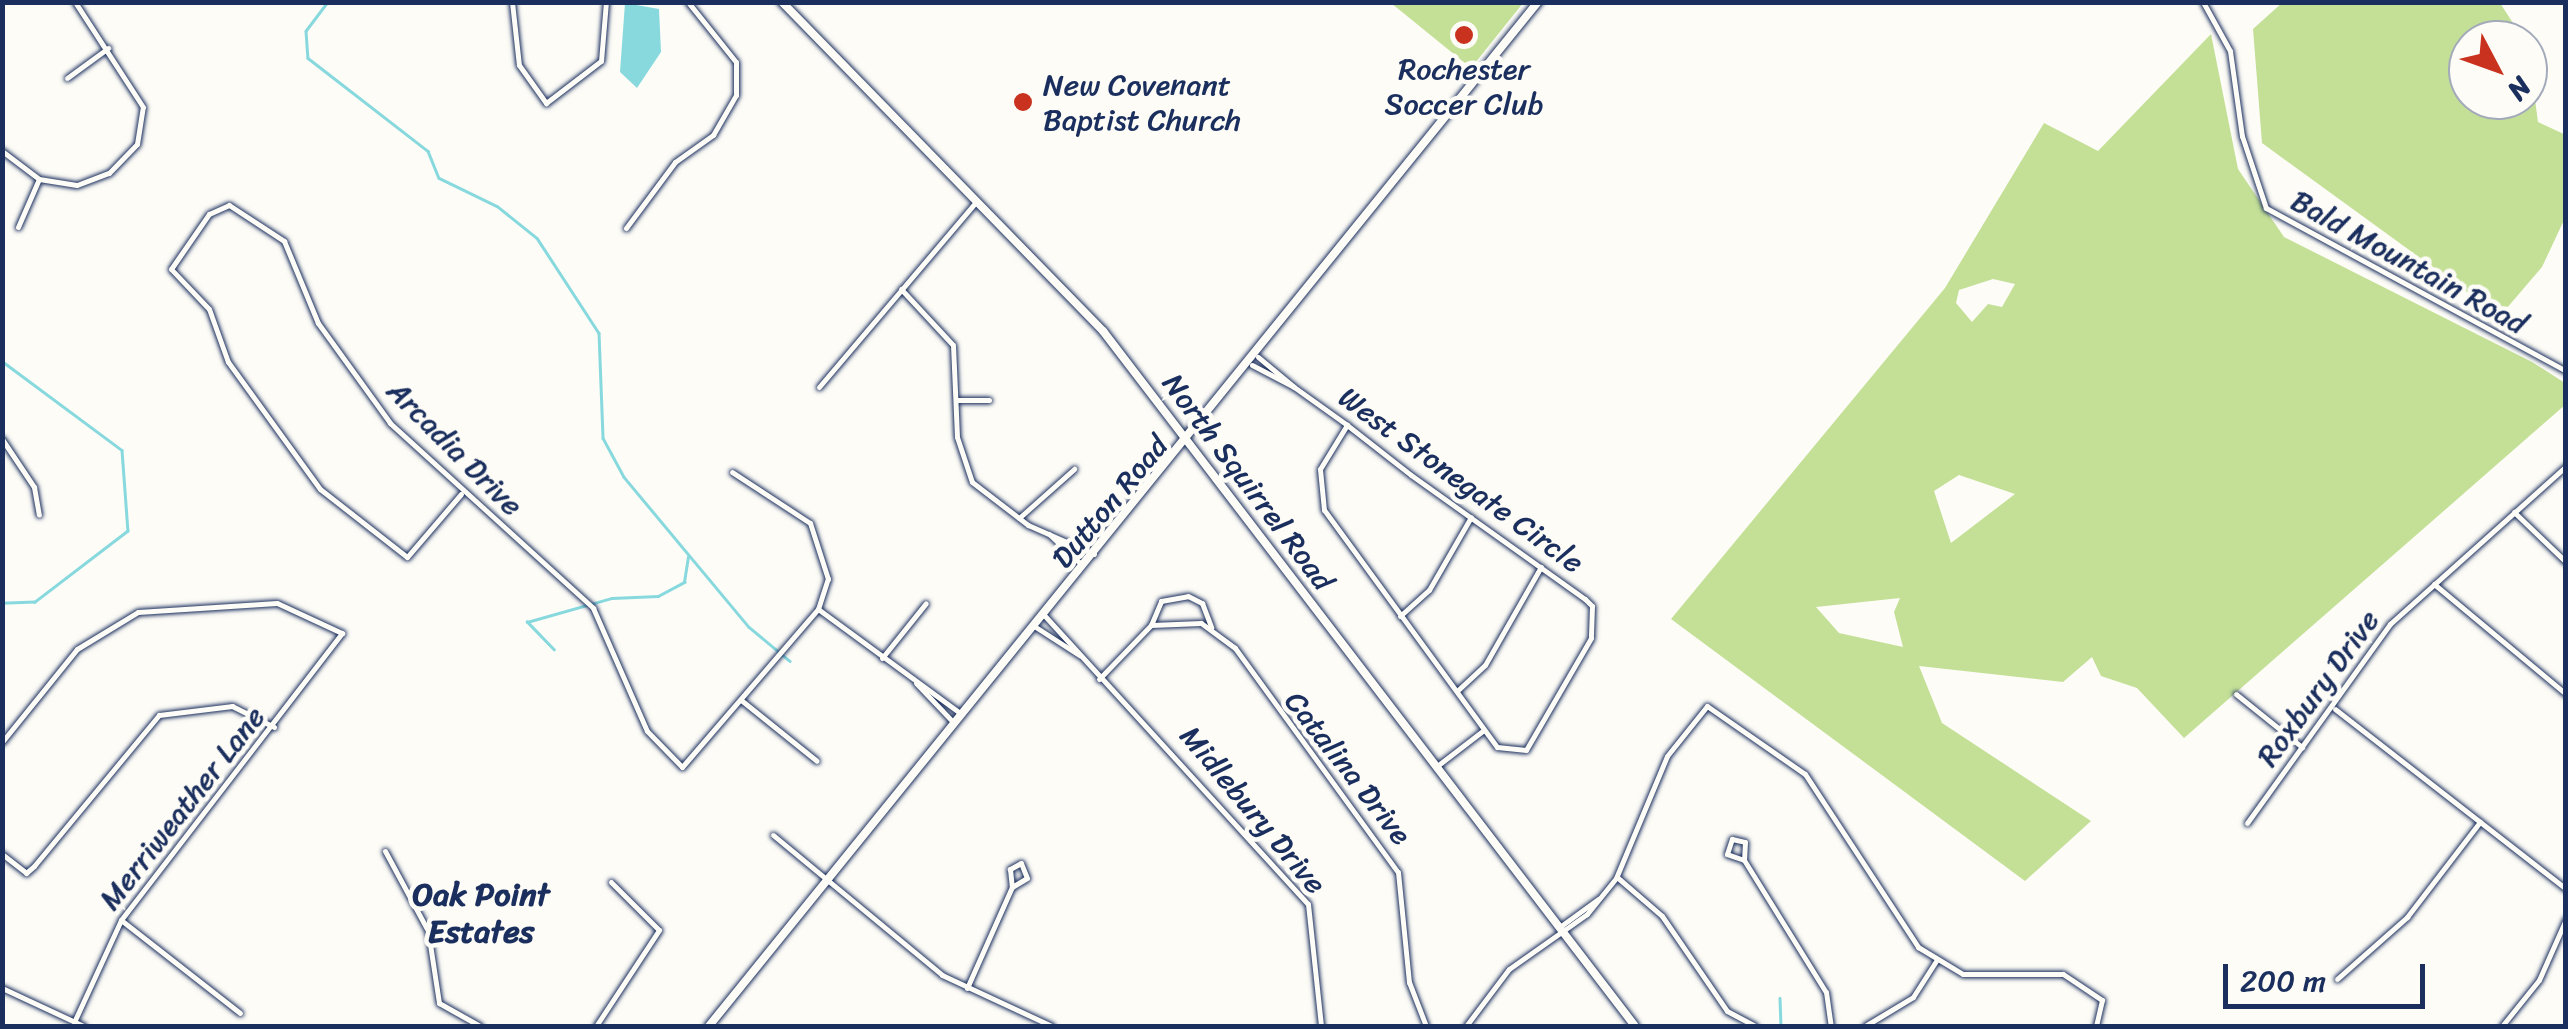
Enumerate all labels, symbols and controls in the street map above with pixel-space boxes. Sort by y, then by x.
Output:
north arrow [2448,20,2548,120]
marker: Rochester Soccer Club [1453,24,1475,46]
place label: Rochester Soccer Club [1385,51,1543,122]
text: N [2495,65,2544,112]
place label: New Covenant Baptist Church [1043,67,1241,138]
marker: New Covenant Baptist Church [1012,91,1034,113]
street label: Bald Mountain Road [2285,183,2533,341]
street label: North Squirrel Road [1155,366,1341,598]
street label: Arcadia Drive [380,373,530,523]
street label: West Stonegate Circle [1330,378,1592,582]
street label: Dutton Road [1044,428,1176,576]
street label: Roxbury Drive [2249,603,2387,773]
street label: Catalina Drive [1277,684,1419,852]
street label: Merriweather Lane [92,699,272,917]
street label: Midlebury Drive [1172,719,1334,901]
district label: Oak Point Estates [412,877,550,952]
scale bar [2228,944,2430,1006]
text: 200 m [2240,954,2326,1008]

